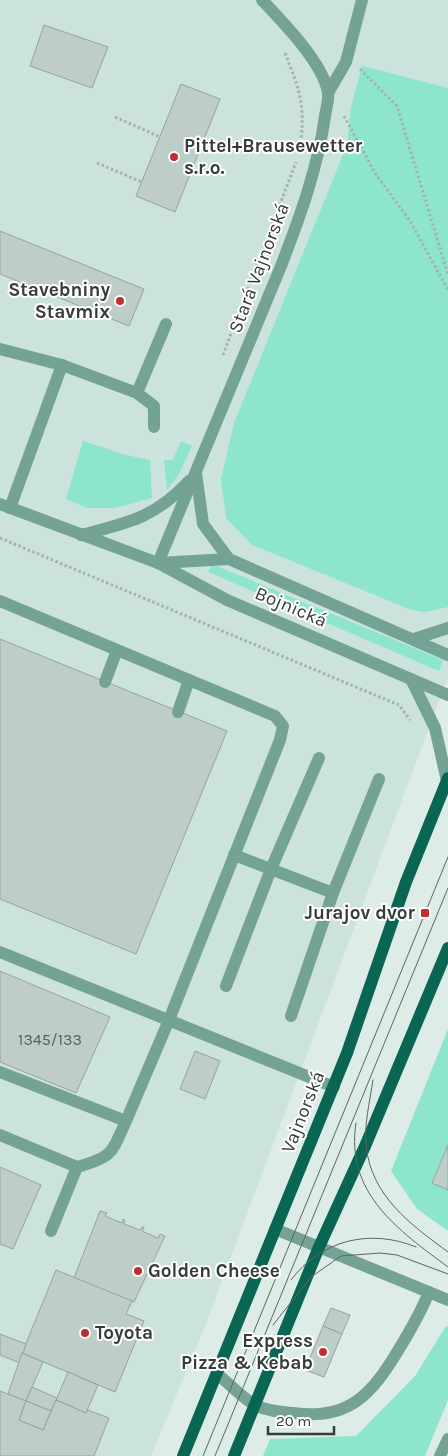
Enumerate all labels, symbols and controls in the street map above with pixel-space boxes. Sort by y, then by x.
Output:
place label: Pittel+Brausewetter s.r.o. [184,135,363,179]
marker: Pittel+Brausewetter s.r.o. [168,151,180,163]
street label: Stará Vajnorská [224,200,294,336]
place label: Stavebniny Stavmix [8,279,110,323]
marker: Stavebniny Stavmix [114,295,126,307]
street label: Bojnická [252,582,330,632]
place label: Jurajov dvor [305,902,416,924]
marker: Jurajov dvor [419,907,431,919]
house number: 1345/133 [18,1030,82,1049]
street label: Vajnorská [277,1068,329,1156]
place label: Golden Cheese [148,1260,280,1282]
marker: Golden Cheese [132,1265,144,1277]
place label: Toyota [95,1322,153,1344]
marker: Toyota [79,1327,91,1339]
place label: Express Pizza & Kebab [181,1330,313,1374]
marker: Express Pizza & Kebab [317,1346,329,1358]
scale bar [268,1404,334,1436]
text: 20 m [276,1412,311,1430]

